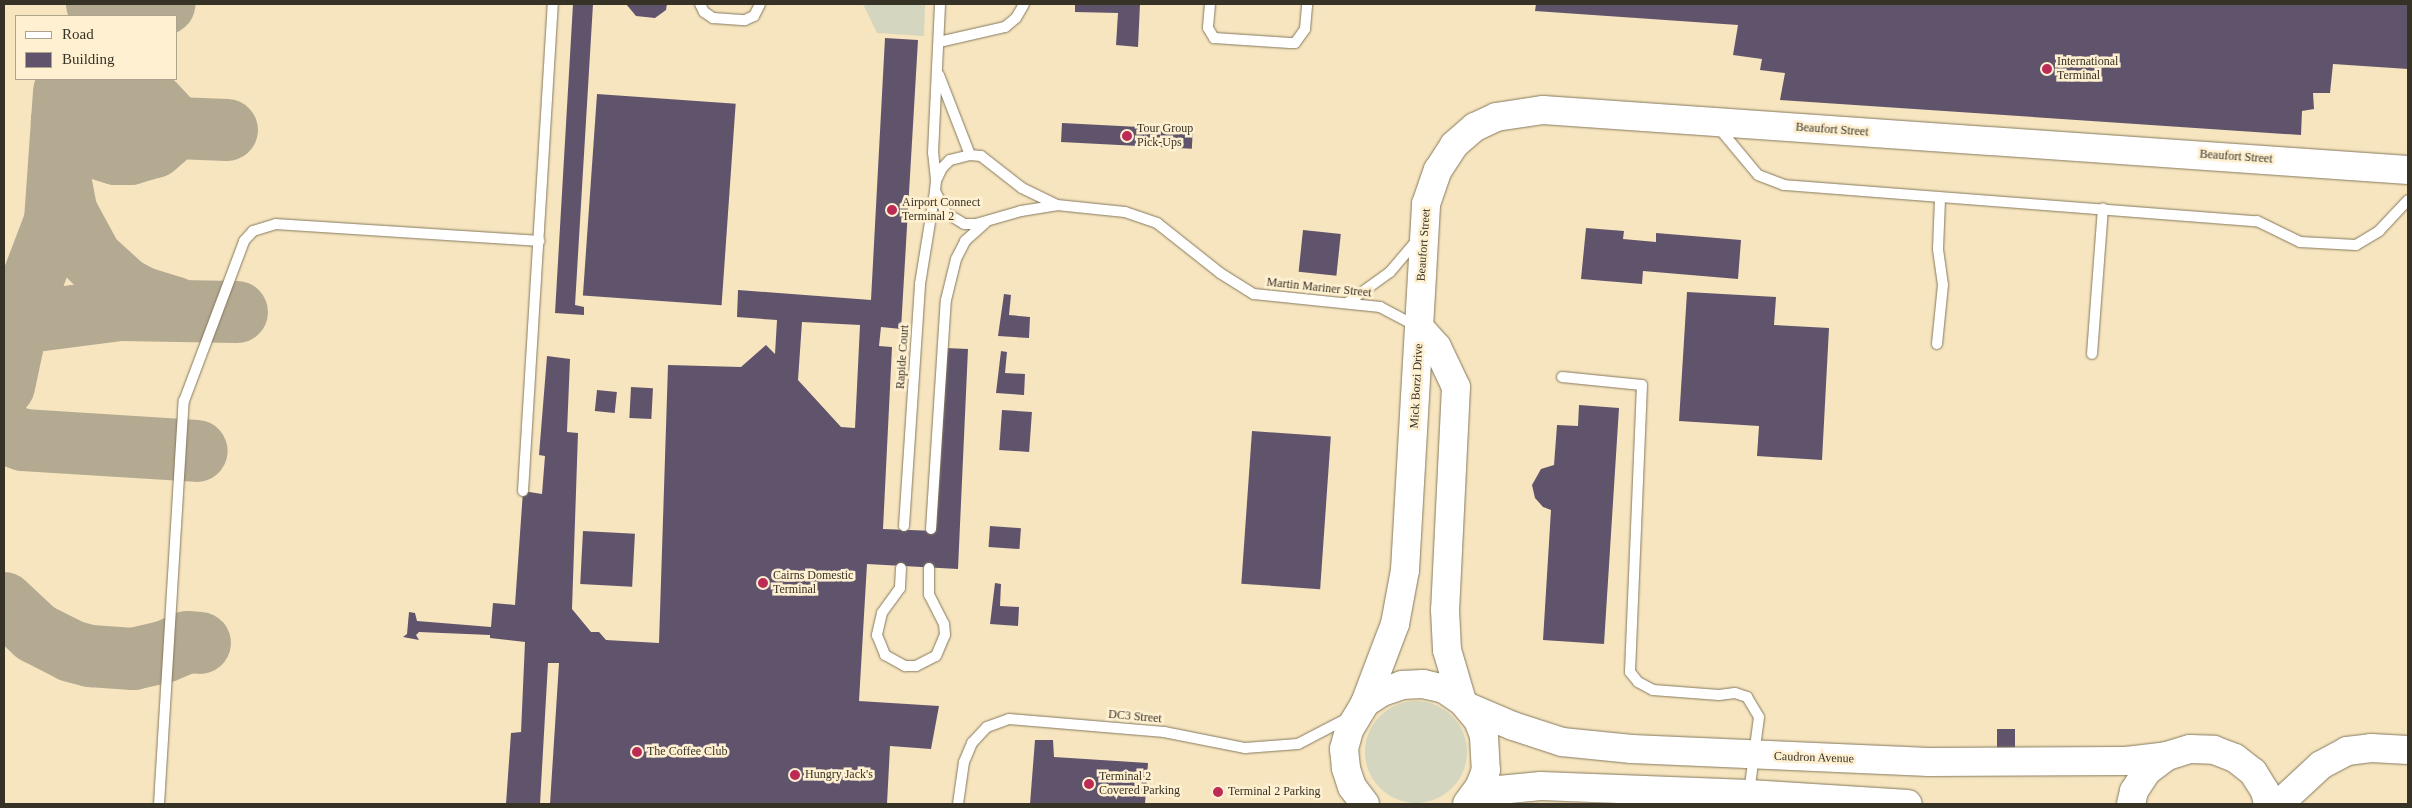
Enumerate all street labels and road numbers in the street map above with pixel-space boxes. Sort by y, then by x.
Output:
street label: Beaufort Street [1795,120,1869,140]
street label: Beaufort Street [2199,147,2273,167]
street label: Beaufort Street [1414,208,1434,282]
street label: Martin Mariner Street [1266,275,1372,301]
street label: Rapide Court [894,324,912,390]
street label: Mick Borzi Drive [1408,343,1426,429]
street label: DC3 Street [1108,707,1162,727]
street label: Caudron Avenue [1773,749,1855,767]

